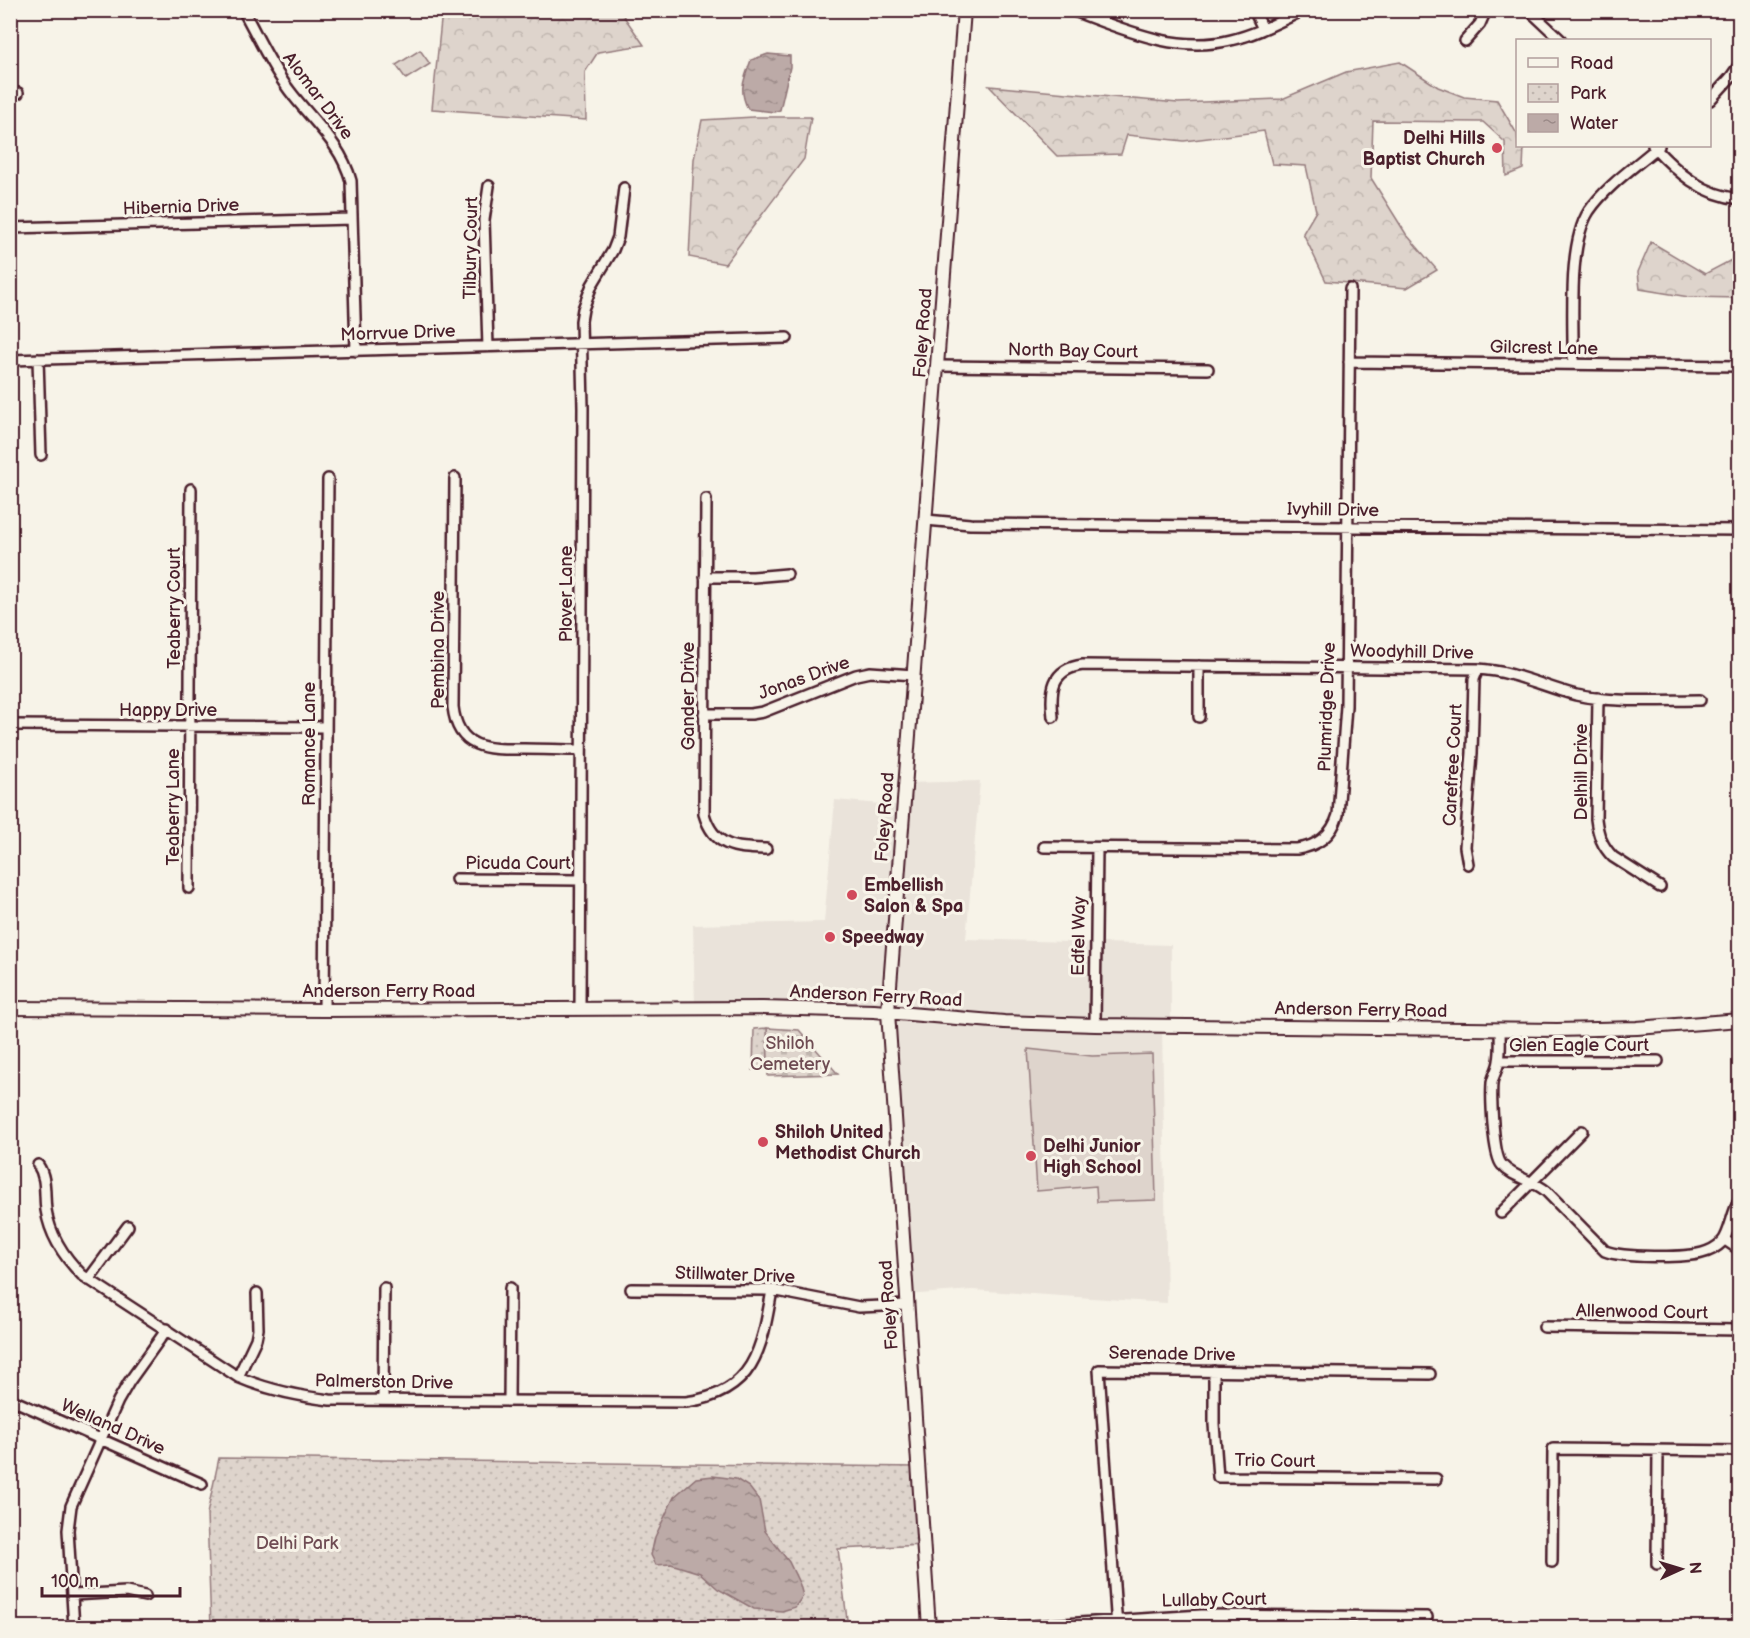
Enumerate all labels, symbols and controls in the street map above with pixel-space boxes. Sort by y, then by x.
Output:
legend [1516,39,1711,147]
street label: Alomar Drive [278,48,358,144]
text: Road [1570,53,1614,74]
text: Park [1570,83,1606,104]
text: Water [1570,113,1618,134]
place label: Delhi Hills Baptist Church [1362,128,1485,170]
marker: Delhi Hills Baptist Church [1490,141,1504,155]
street label: Hibernia Drive [122,194,240,220]
street label: Tilbury Court [460,196,482,299]
street label: Foley Road [909,287,937,379]
street label: Morrvue Drive [340,320,456,346]
street label: Gilcrest Lane [1490,337,1599,359]
street label: North Bay Court [1008,339,1139,363]
street label: Ivyhill Drive [1287,499,1380,521]
street label: Plover Lane [556,545,577,642]
street label: Teaberry Court [164,547,185,669]
street label: Pembina Drive [428,591,449,709]
street label: Woodyhill Drive [1350,640,1474,664]
street label: Gander Drive [678,641,699,750]
street label: Plumridge Drive [1314,642,1340,772]
street label: Jonas Drive [755,652,853,704]
street label: Romance Lane [299,682,320,806]
street label: Happy Drive [119,700,217,721]
street label: Carefree Court [1439,703,1467,827]
street label: Delhill Drive [1571,723,1592,820]
street label: Teaberry Lane [163,748,184,866]
street label: Foley Road [871,771,899,863]
street label: Picuda Court [465,853,571,874]
place label: Embellish Salon & Spa [864,875,963,917]
marker: Embellish Salon & Spa [845,888,859,902]
street label: Edfel Way [1068,895,1090,976]
place label: Speedway [842,927,925,948]
marker: Speedway [823,930,837,944]
street label: Anderson Ferry Road [303,981,475,1002]
street label: Anderson Ferry Road [789,981,963,1011]
street label: Anderson Ferry Road [1274,998,1448,1022]
park label: Shiloh Cemetery [750,1033,831,1075]
street label: Glen Eagle Court [1509,1035,1649,1056]
place label: Shiloh United Methodist Church [775,1122,921,1164]
marker: Shiloh United Methodist Church [756,1135,770,1149]
place label: Delhi Junior High School [1043,1136,1142,1178]
marker: Delhi Junior High School [1024,1149,1038,1163]
street label: Foley Road [875,1259,903,1351]
street label: Stillwater Drive [675,1262,796,1288]
street label: Allenwood Court [1576,1300,1709,1324]
street label: Serenade Drive [1108,1342,1236,1366]
street label: Palmerston Drive [315,1370,454,1394]
street label: Welland Drive [58,1395,169,1459]
street label: Trio Court [1234,1450,1316,1472]
park label: Delhi Park [256,1533,339,1554]
north arrow [1651,1539,1711,1599]
scale bar [42,1560,180,1598]
text: N [1685,1561,1704,1575]
text: 100 m [51,1571,99,1592]
street label: Lullaby Court [1161,1589,1267,1611]

